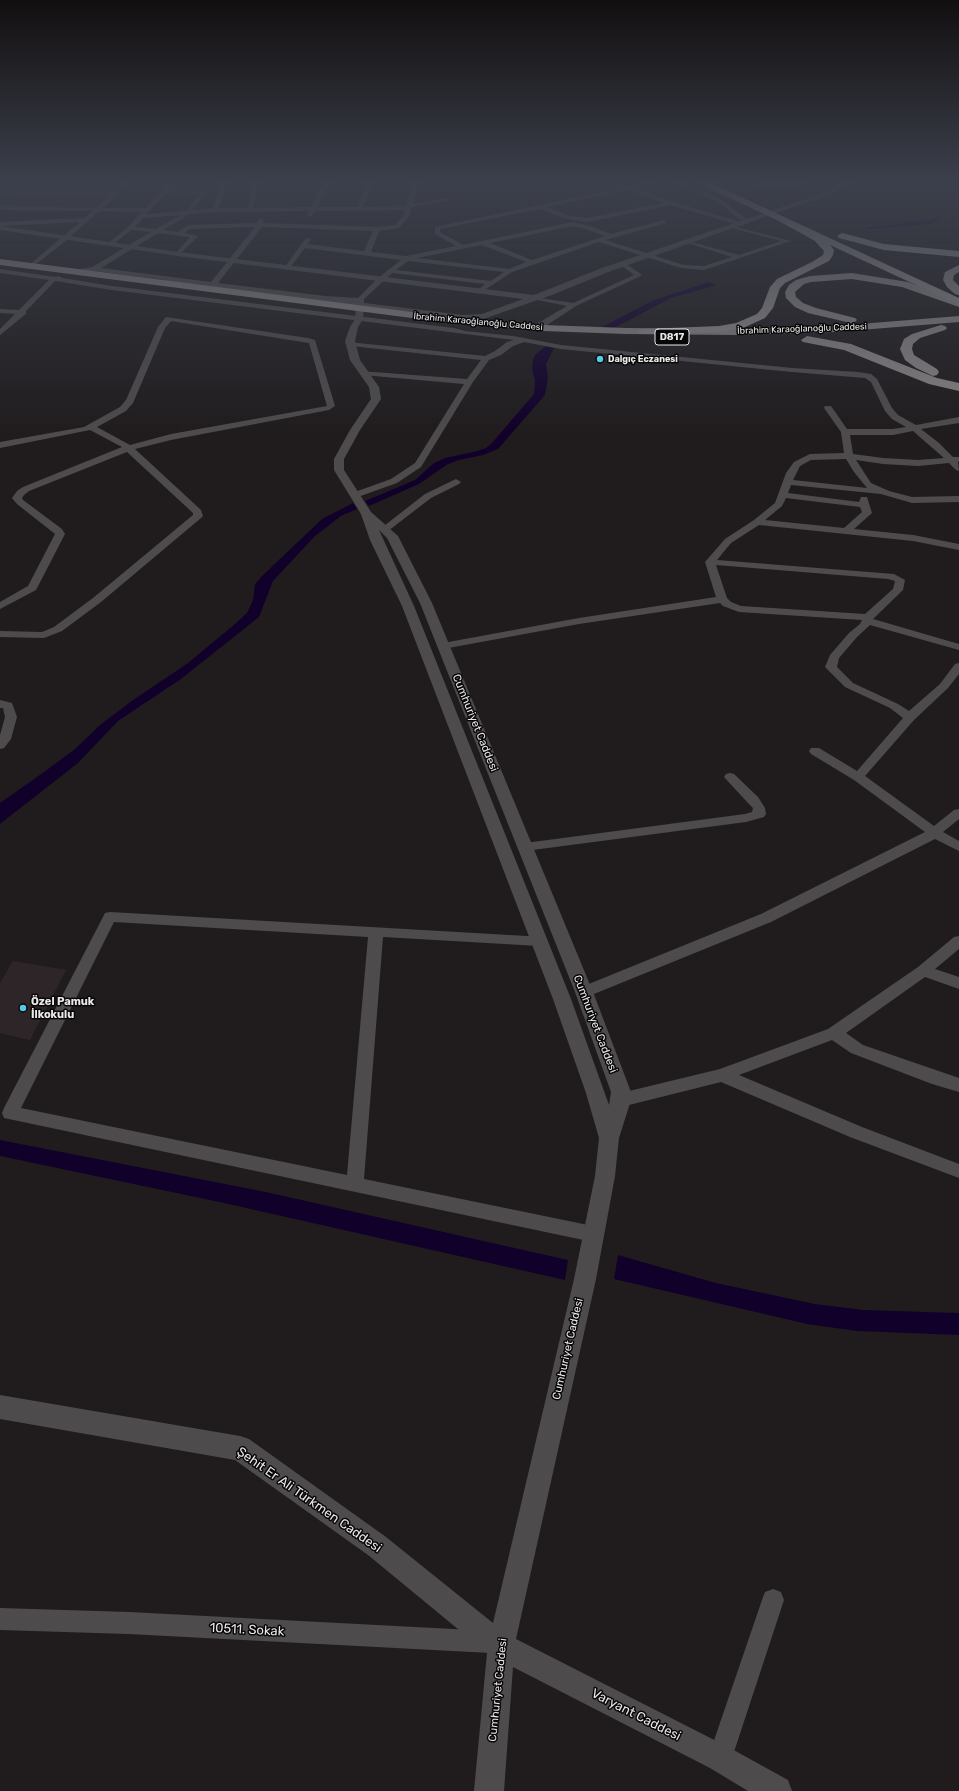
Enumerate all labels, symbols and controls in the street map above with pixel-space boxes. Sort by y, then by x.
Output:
street label: İbrahim Karaoğlanoğlu Caddesi [413,311,543,333]
street label: İbrahim Karaoğlanoğlu Caddesi [737,321,867,337]
road number: D817 [655,329,689,345]
marker: Dalgıç Eczanesi [595,354,605,364]
place label: Dalgıç Eczanesi [608,354,678,364]
street label: Cumhuriyet Caddesi [449,672,501,774]
street label: Cumhuriyet Caddesi [570,973,620,1075]
place label: Özel Pamuk İlkokulu [31,995,94,1021]
marker: Özel Pamuk İlkokulu [18,1003,28,1013]
street label: Cumhuriyet Caddesi [550,1297,586,1401]
street label: Şehit Er Ali Türkmen Caddesi [234,1444,384,1556]
street label: 10511. Sokak [209,1620,285,1640]
street label: Cumhuriyet Caddesi [486,1638,510,1742]
street label: Varyant Caddesi [589,1686,683,1744]

